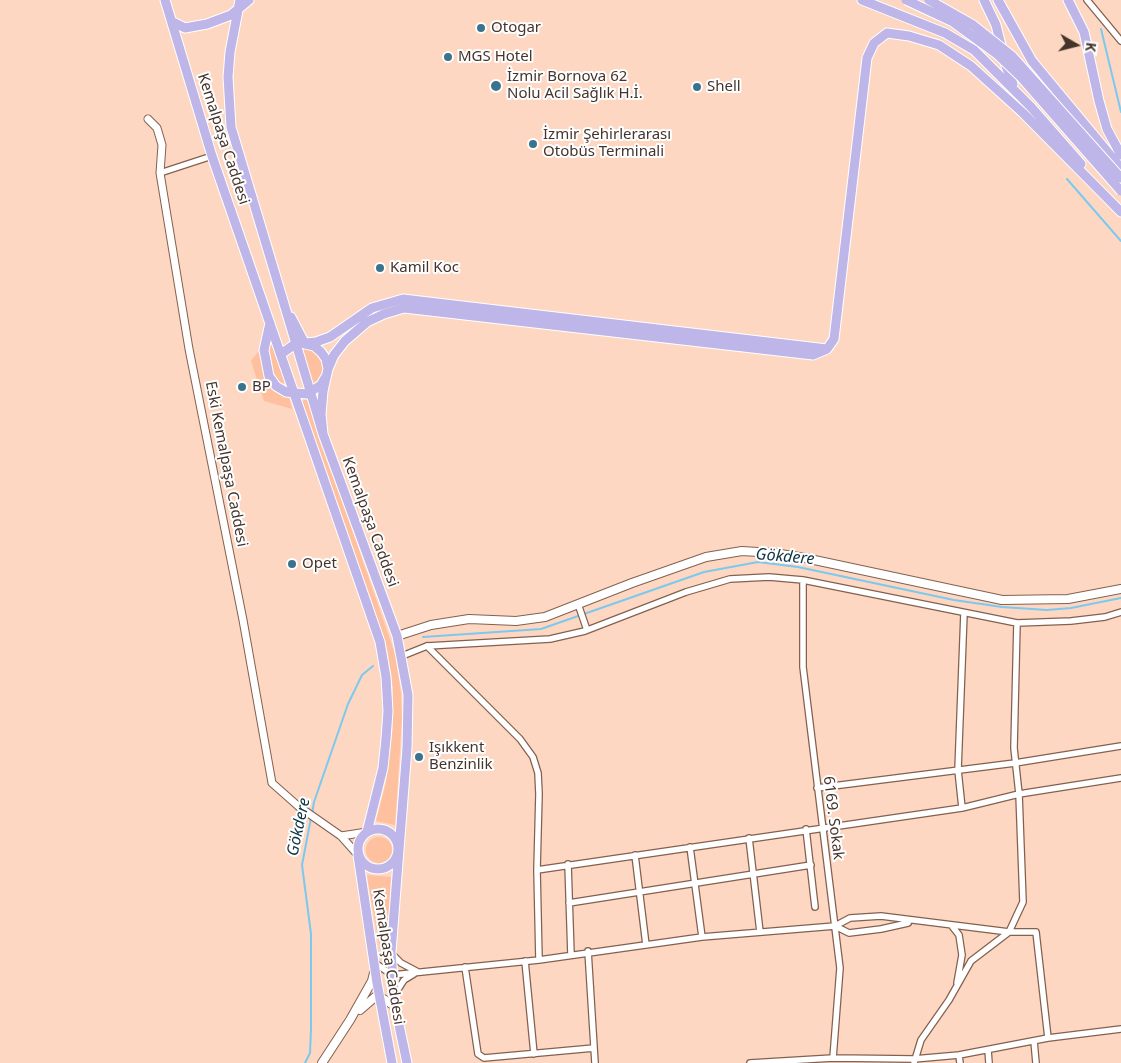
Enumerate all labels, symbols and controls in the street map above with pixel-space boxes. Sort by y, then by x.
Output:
place label: Otogar [491,19,541,37]
north arrow [1051,20,1101,70]
marker: Otogar [475,22,487,34]
text: K [1081,41,1101,53]
place label: MGS Hotel [458,48,533,66]
marker: MGS Hotel [442,51,454,63]
place label: İzmir Bornova 62 Nolu Acil Sağlık H.İ. [507,68,643,103]
street label: Kemalpaşa Caddesi [193,71,253,207]
place label: Shell [707,78,741,96]
marker: İzmir Bornova 62 Nolu Acil Sağlık H.İ. [489,79,503,93]
marker: Shell [691,81,703,93]
place label: İzmir Şehirlerarası Otobüs Terminali [543,126,671,161]
marker: İzmir Şehirlerarası Otobüs Terminali [527,138,539,150]
place label: Kamil Koc [390,259,459,277]
marker: Kamil Koc [374,262,386,274]
place label: BP [252,378,271,396]
street label: Eski Kemalpaşa Caddesi [201,380,251,548]
marker: BP [236,381,248,393]
street label: Kemalpaşa Caddesi [338,455,402,589]
water label: Gökdere [755,545,815,569]
place label: Opet [302,555,337,573]
marker: Opet [286,558,298,570]
place label: Işıkkent Benzinlik [429,739,492,774]
marker: Işıkkent Benzinlik [413,751,425,763]
street label: 6169. Sokak [819,775,847,861]
water label: Gökdere [284,796,314,858]
street label: Kemalpaşa Caddesi [368,888,408,1026]

